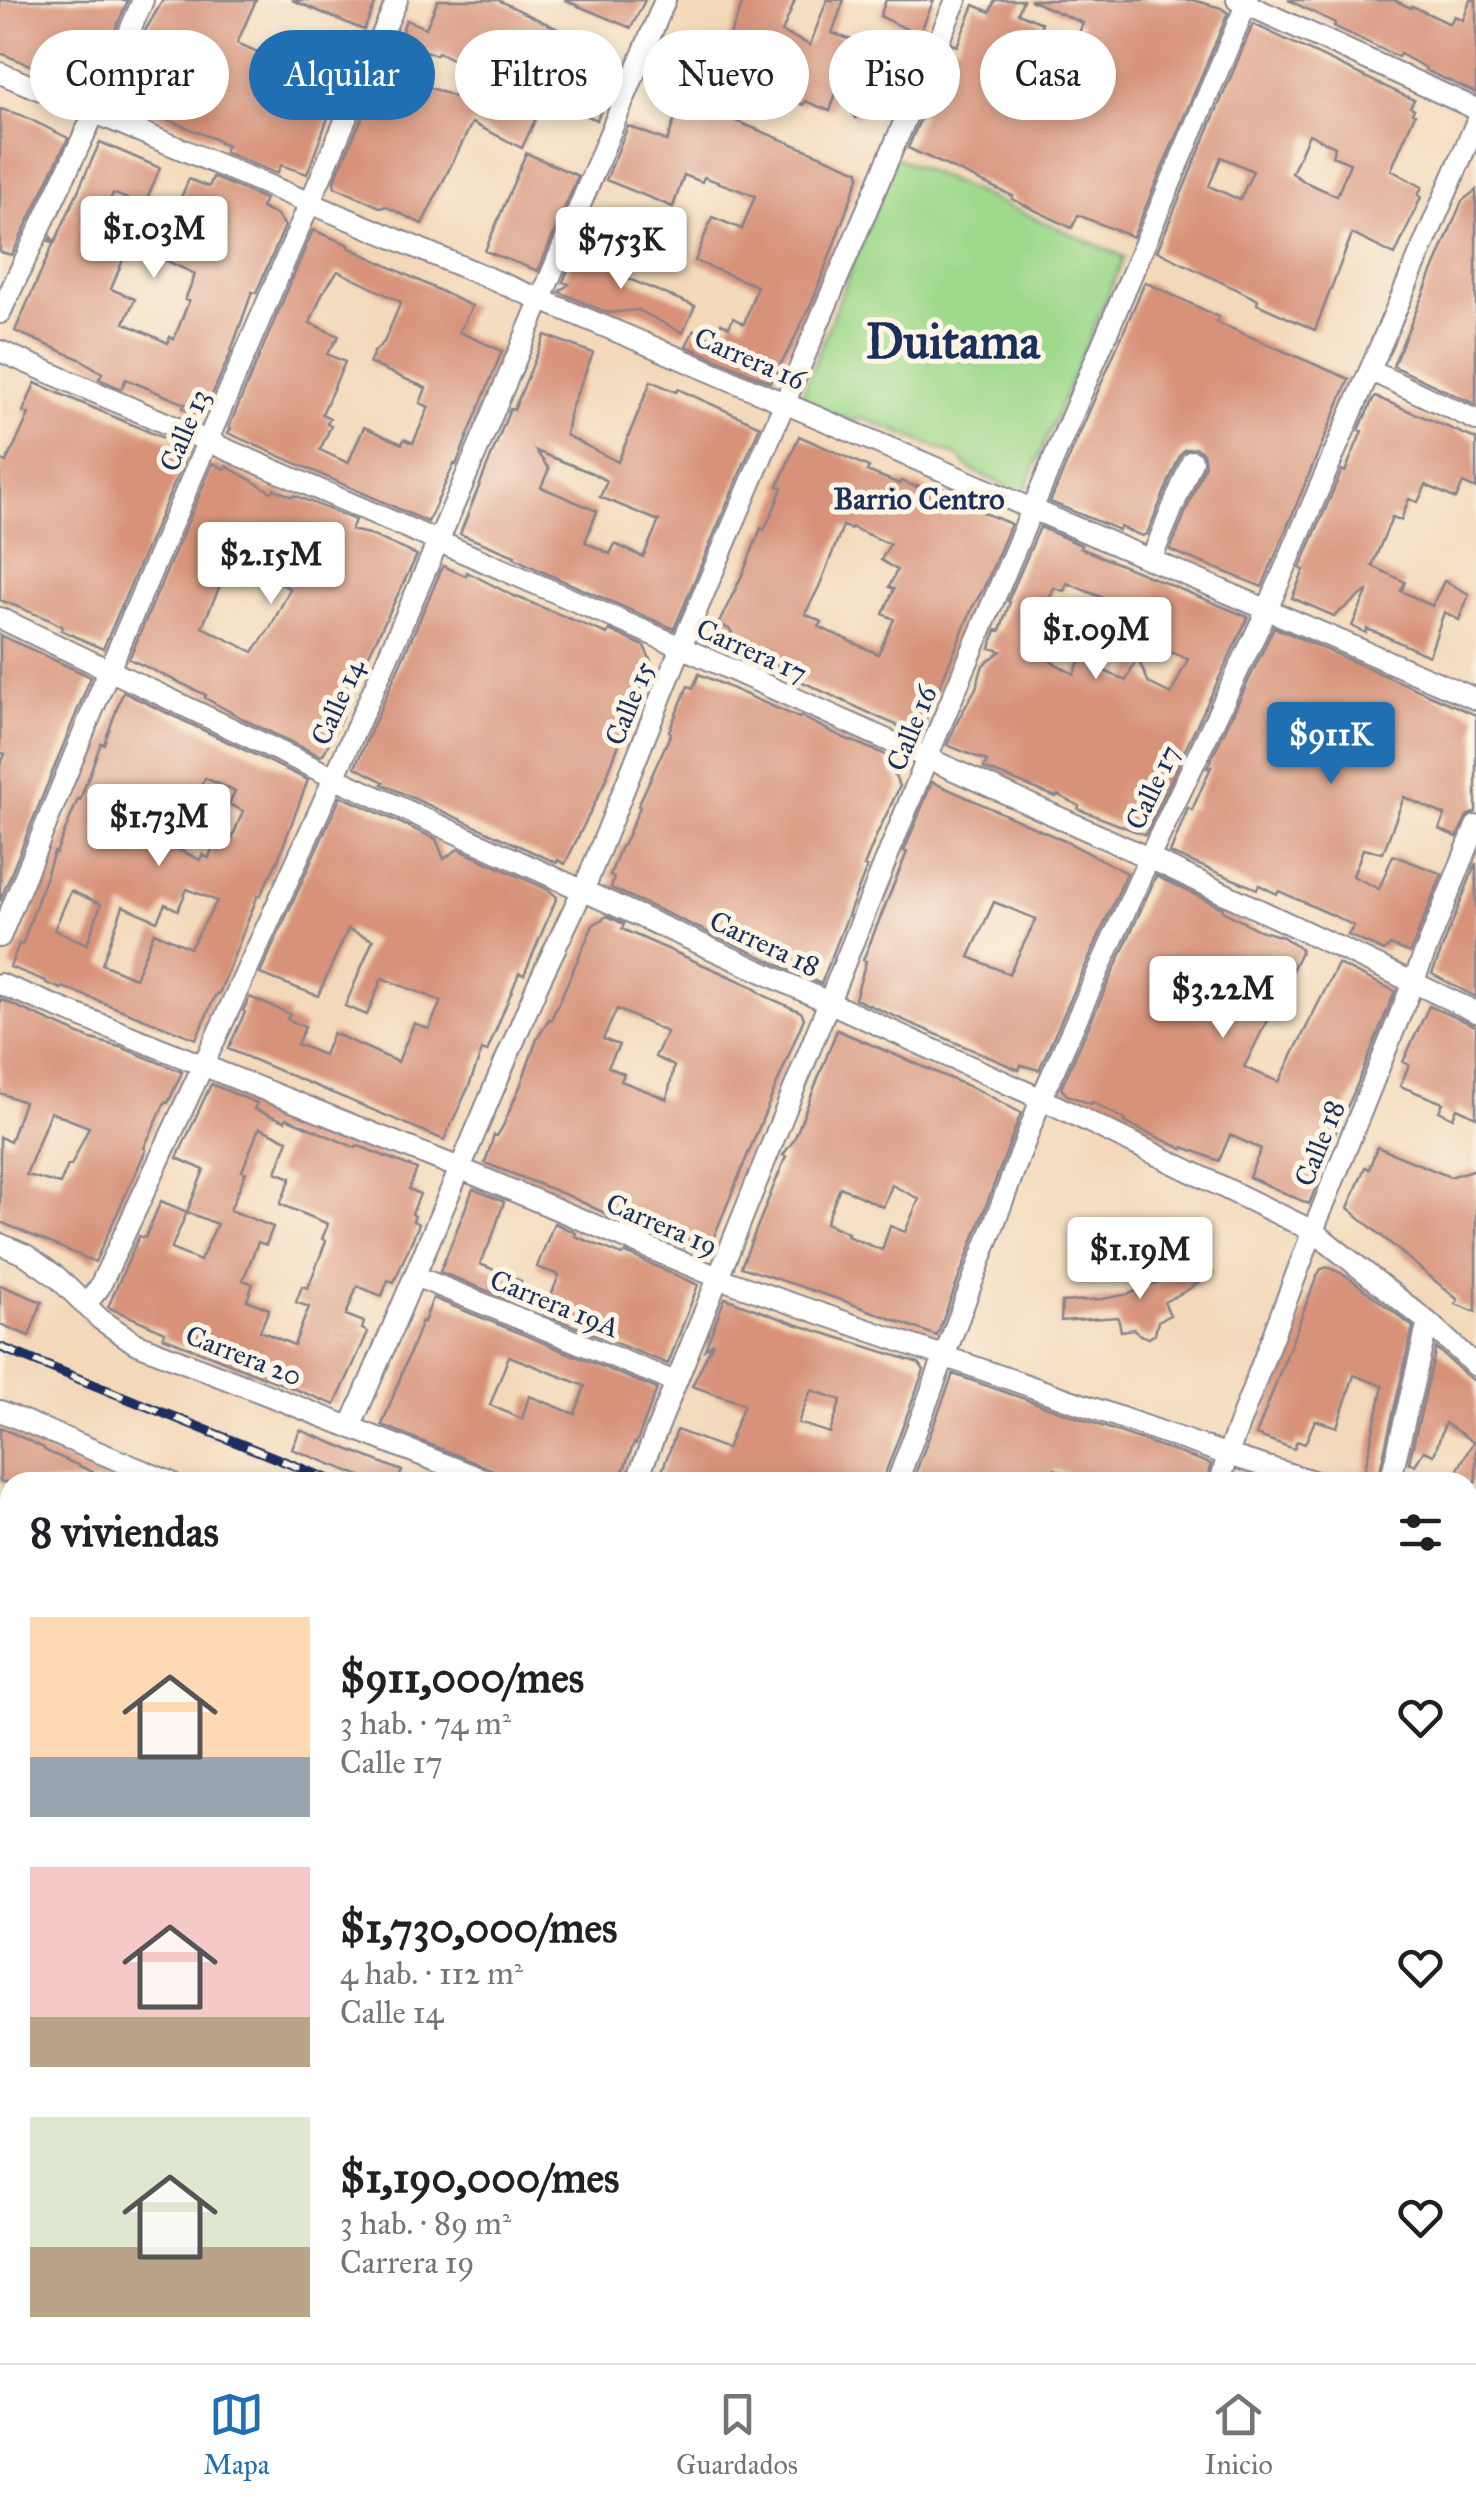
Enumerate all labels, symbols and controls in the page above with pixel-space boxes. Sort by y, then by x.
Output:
chip: Comprar [30,30,229,120]
chip: Alquilar [249,30,435,120]
chip: Filtros [455,30,623,120]
chip: Nuevo [643,30,809,120]
chip: Piso [829,30,960,120]
chip: Casa [980,30,1116,120]
pin: $1.03M [73,196,235,281]
pin: $753K [551,207,691,292]
text: $1.03M [103,209,205,248]
text: $753K [578,220,664,259]
district label: Duitama [866,312,1041,371]
street label: Carrera 16 [689,319,812,398]
street label: Calle 13 [152,384,217,477]
district label: Barrio Centro [833,481,1005,517]
pin: $2.15M [190,522,352,607]
text: $2.15M [220,535,322,574]
pin: $1.09M [1015,597,1177,682]
text: $1.09M [1042,610,1150,649]
street label: Carrera 17 [691,611,813,690]
street label: Calle 14 [303,653,372,751]
street label: Calle 15 [597,656,662,750]
street label: Calle 16 [879,679,945,776]
pin: $911K [1261,702,1401,787]
text: $911K [1289,715,1373,754]
street label: Calle 17 [1118,739,1187,835]
pin: $1.73M [78,784,240,869]
text: $1.73M [109,797,209,836]
street label: Carrera 18 [704,903,826,984]
pin: $3.22M [1142,956,1304,1041]
text: $3.22M [1171,969,1275,1008]
street label: Calle 18 [1286,1095,1352,1191]
street label: Carrera 19 [601,1185,723,1264]
pin: $1.19M [1059,1217,1221,1302]
text: $1.19M [1089,1230,1191,1269]
street label: Carrera 19A [485,1262,625,1345]
street label: Carrera 20 [181,1317,307,1394]
icon: filters [1393,1505,1448,1560]
text: 8 viviendas [30,1506,219,1558]
text: $911,000/mes [340,1652,584,1704]
icon: home [110,1657,230,1777]
icon: heart [1393,1690,1448,1745]
text: 3 hab. · 74 m² [340,1704,511,1743]
text: Calle 17 [340,1743,442,1782]
text: $1,730,000/mes [340,1902,617,1954]
icon: home [110,1907,230,2027]
icon: heart [1393,1940,1448,1995]
text: 4 hab. · 112 m² [340,1954,523,1993]
text: Calle 14 [340,1993,443,2032]
text: $1,190,000/mes [340,2152,619,2204]
icon: home [110,2157,230,2277]
icon: heart [1393,2190,1448,2245]
text: 3 hab. · 89 m² [340,2204,511,2243]
text: Carrera 19 [340,2243,474,2282]
tab: Mapa [203,2387,270,2482]
tab: Guardados [676,2387,798,2482]
tab: Inicio [1204,2387,1273,2482]

